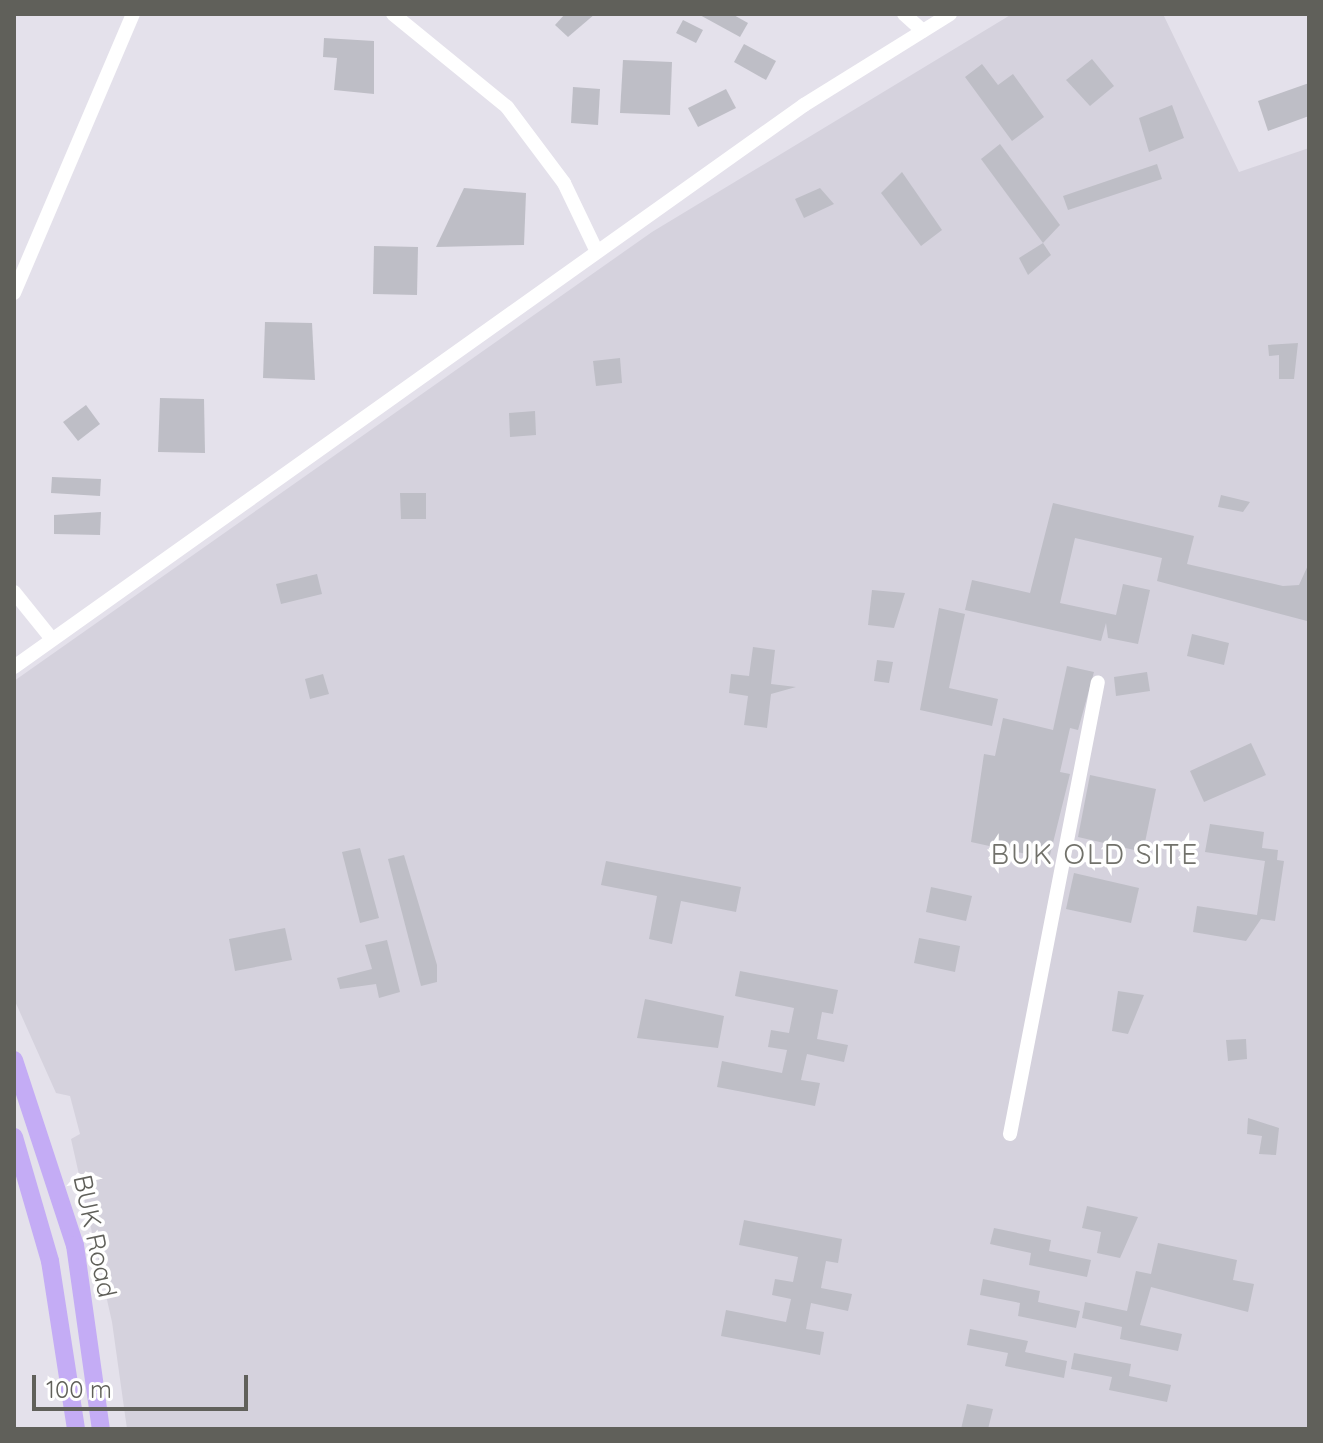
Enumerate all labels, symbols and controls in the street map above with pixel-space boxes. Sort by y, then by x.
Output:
district label: BUK OLD SITE [991,837,1199,871]
street label: BUK Road [67,1172,123,1300]
scale bar [36,1359,252,1409]
text: 100 m [46,1374,112,1404]

